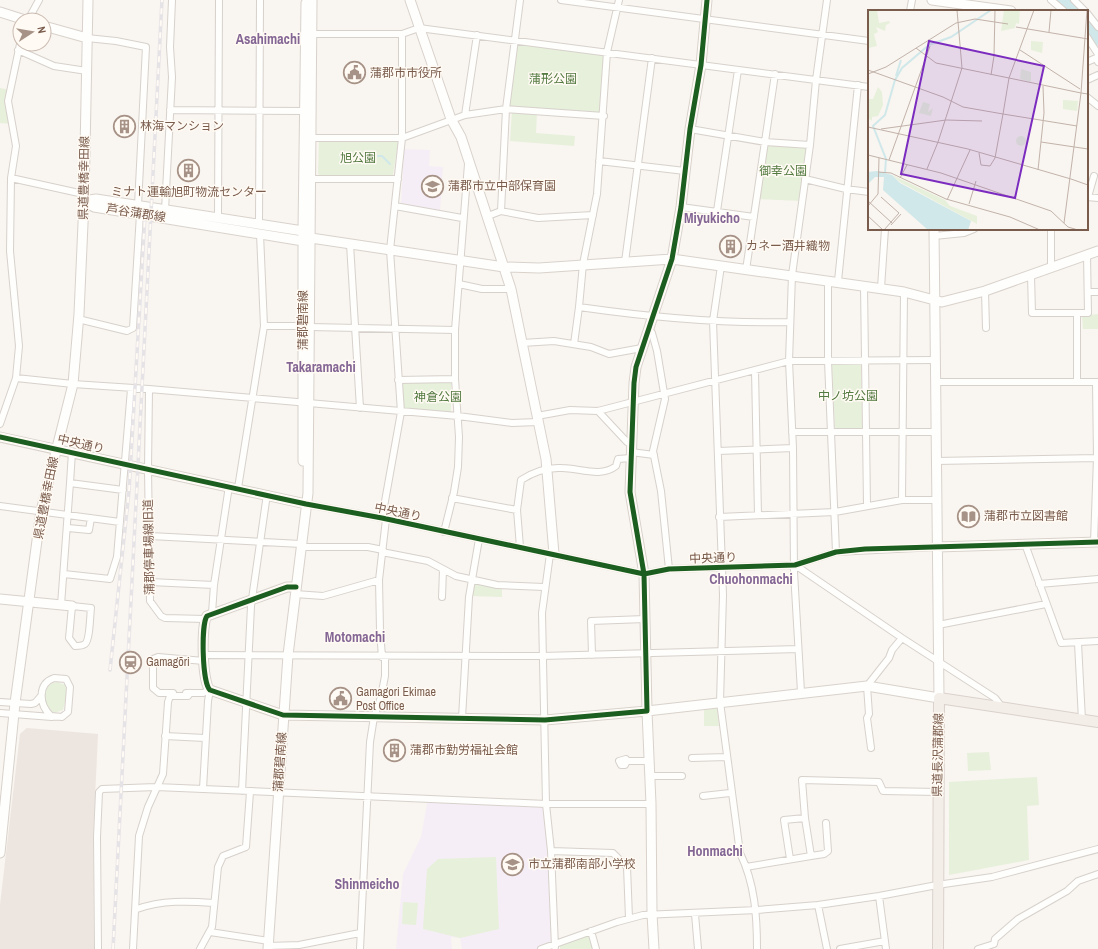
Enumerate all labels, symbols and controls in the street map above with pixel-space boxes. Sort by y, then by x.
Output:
inset map [868,10,1088,230]
north arrow [12,12,52,52]
text: N [34,25,49,35]
district label: Asahimachi [236,30,300,48]
public building icon: 蒲郡市市役所 [342,60,368,86]
place label: 蒲郡市市役所 [370,65,442,81]
park label: 蒲形公園 [529,71,577,87]
building icon: 林海マンション [112,113,138,139]
place label: 林海マンション [140,118,224,134]
street label: 県道豊橋幸田線 [75,136,93,220]
park label: 旭公園 [340,150,376,166]
building icon: ミナト運輸旭町物流センター [176,158,202,184]
park label: 御幸公園 [759,163,807,179]
school or university icon: 蒲郡市立中部保育園 [420,173,446,199]
place label: 蒲郡市立中部保育園 [448,178,556,194]
place label: ミナト運輸旭町物流センター [111,184,267,200]
street label: 芦谷蒲郡線 [105,200,167,226]
district label: Miyukicho [684,209,740,227]
building icon: カネー酒井織物 [718,233,744,259]
place label: カネー酒井織物 [746,238,830,254]
street label: 蒲郡碧南線 [295,290,311,350]
district label: Takaramachi [286,358,356,376]
park label: 中ノ坊公園 [818,388,878,404]
park label: 神倉公園 [414,389,462,405]
street label: 中央通り [56,431,106,457]
street label: 県道豊橋幸田線 [30,455,62,541]
street label: 蒲郡停車場線旧道 [140,499,158,595]
street label: 中央通り [373,499,423,525]
library icon: 蒲郡市立図書館 [955,503,981,529]
place label: 蒲郡市立図書館 [984,508,1068,524]
street label: 中央通り [689,549,737,567]
district label: Chuohonmachi [709,570,793,588]
district label: Motomachi [325,628,385,646]
station icon: Gamagōri [117,649,143,675]
place label: Gamagōri [146,654,190,670]
place label: Gamagori Ekimae Post Office [356,684,436,714]
public building icon: Gamagori Ekimae Post Office [327,686,353,712]
street label: 県道長沢蒲郡線 [929,713,947,797]
street label: 蒲郡碧南線 [270,732,290,792]
building icon: 蒲郡市勤労福祉会館 [382,737,408,763]
place label: 蒲郡市勤労福祉会館 [410,742,518,758]
district label: Honmachi [687,842,743,860]
school or university icon: 市立蒲郡南部小学校 [500,851,526,877]
place label: 市立蒲郡南部小学校 [528,856,636,872]
district label: Shinmeicho [334,875,400,893]

